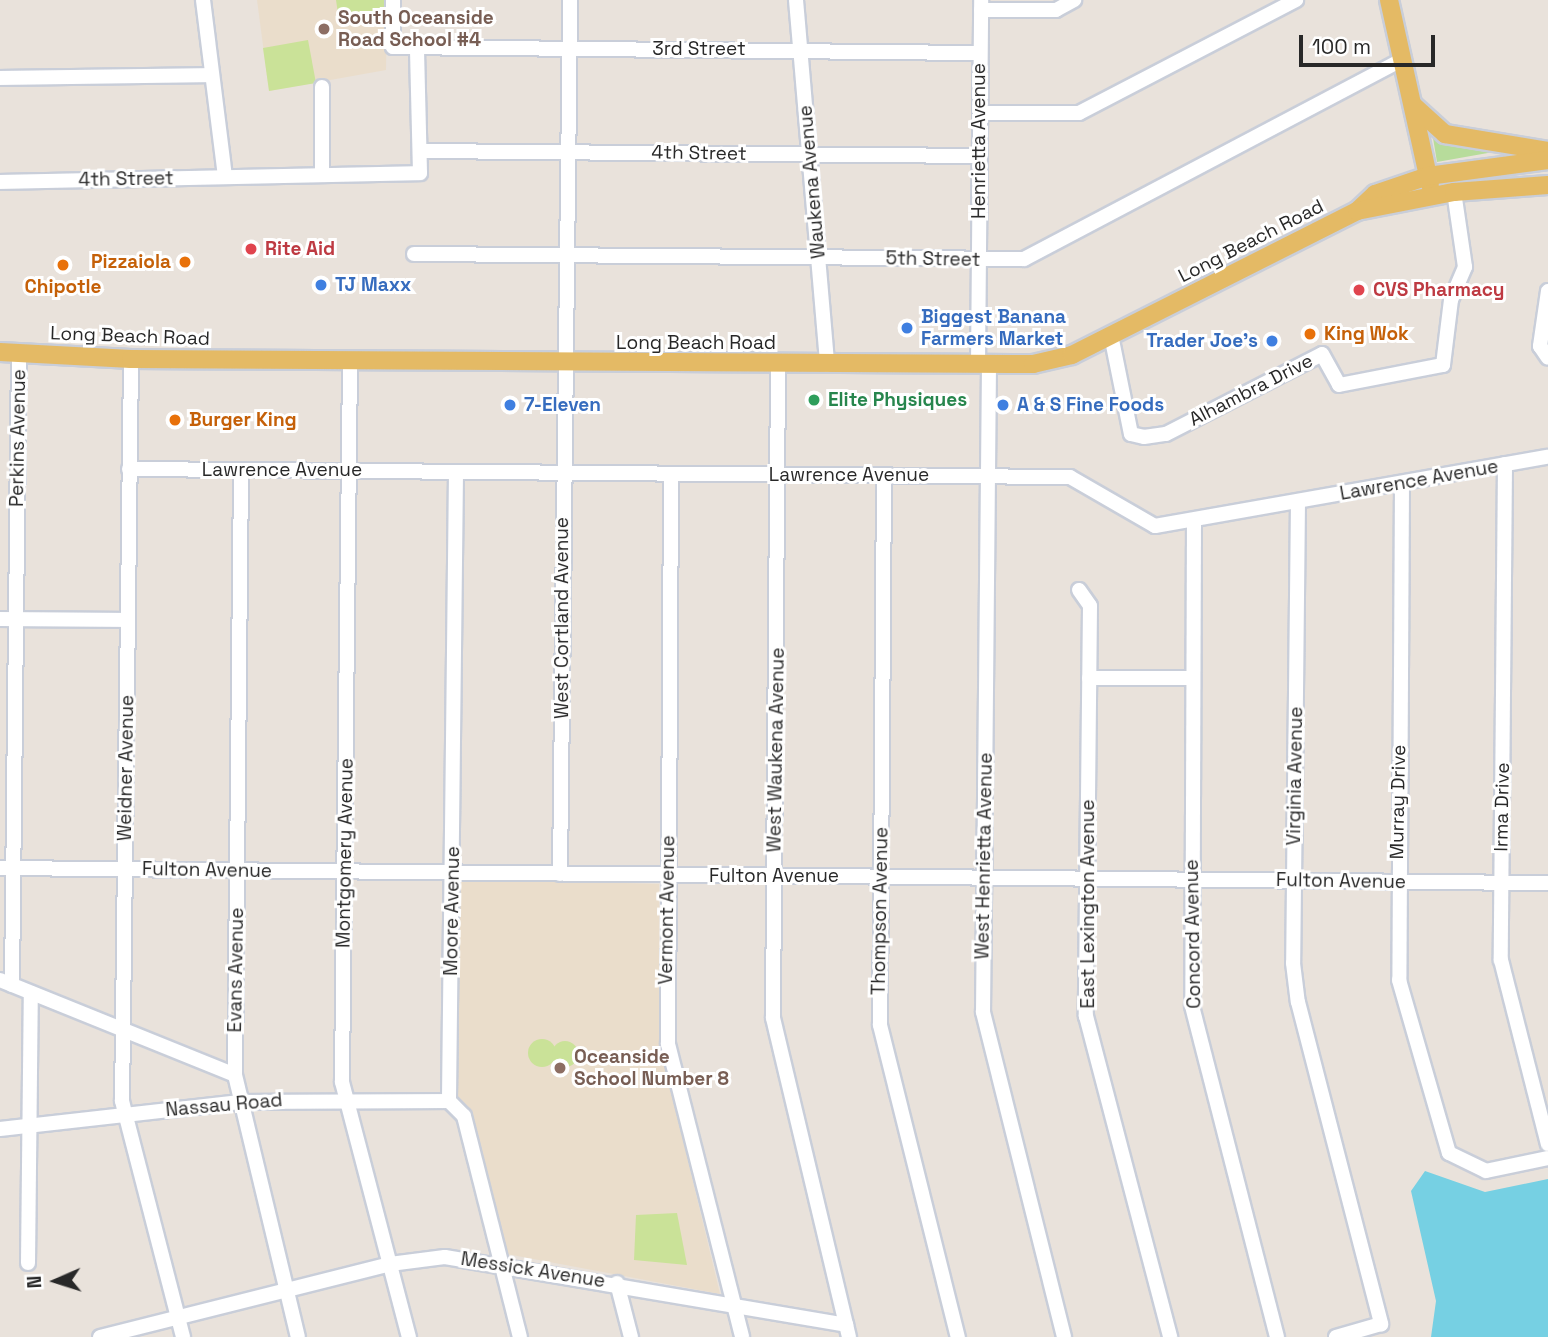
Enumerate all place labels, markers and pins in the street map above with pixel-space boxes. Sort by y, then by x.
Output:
place label: South Oceanside Road School #4 [338,7,494,51]
marker: South Oceanside Road School #4 [316,21,332,37]
place label: Rite Aid [265,238,335,260]
marker: Rite Aid [243,241,259,257]
place label: Pizzaiola [91,251,171,273]
marker: Pizzaiola [177,254,193,270]
marker: Chipotle [55,257,71,273]
place label: TJ Maxx [335,274,411,296]
place label: Chipotle [24,276,102,298]
marker: TJ Maxx [313,277,329,293]
place label: CVS Pharmacy [1373,279,1505,301]
marker: CVS Pharmacy [1351,282,1367,298]
place label: Biggest Banana Farmers Market [921,306,1066,350]
marker: Biggest Banana Farmers Market [899,320,915,336]
place label: King Wok [1324,323,1409,345]
marker: King Wok [1302,326,1318,342]
place label: Trader Joe's [1146,330,1258,352]
marker: Trader Joe's [1264,333,1280,349]
place label: Elite Physiques [828,389,967,411]
marker: Elite Physiques [806,392,822,408]
place label: 7-Eleven [524,394,601,416]
place label: A & S Fine Foods [1017,394,1164,416]
marker: 7-Eleven [502,397,518,413]
marker: A & S Fine Foods [995,397,1011,413]
place label: Burger King [189,409,297,431]
marker: Burger King [167,412,183,428]
place label: Oceanside School Number 8 [574,1046,729,1090]
marker: Oceanside School Number 8 [552,1060,568,1076]

